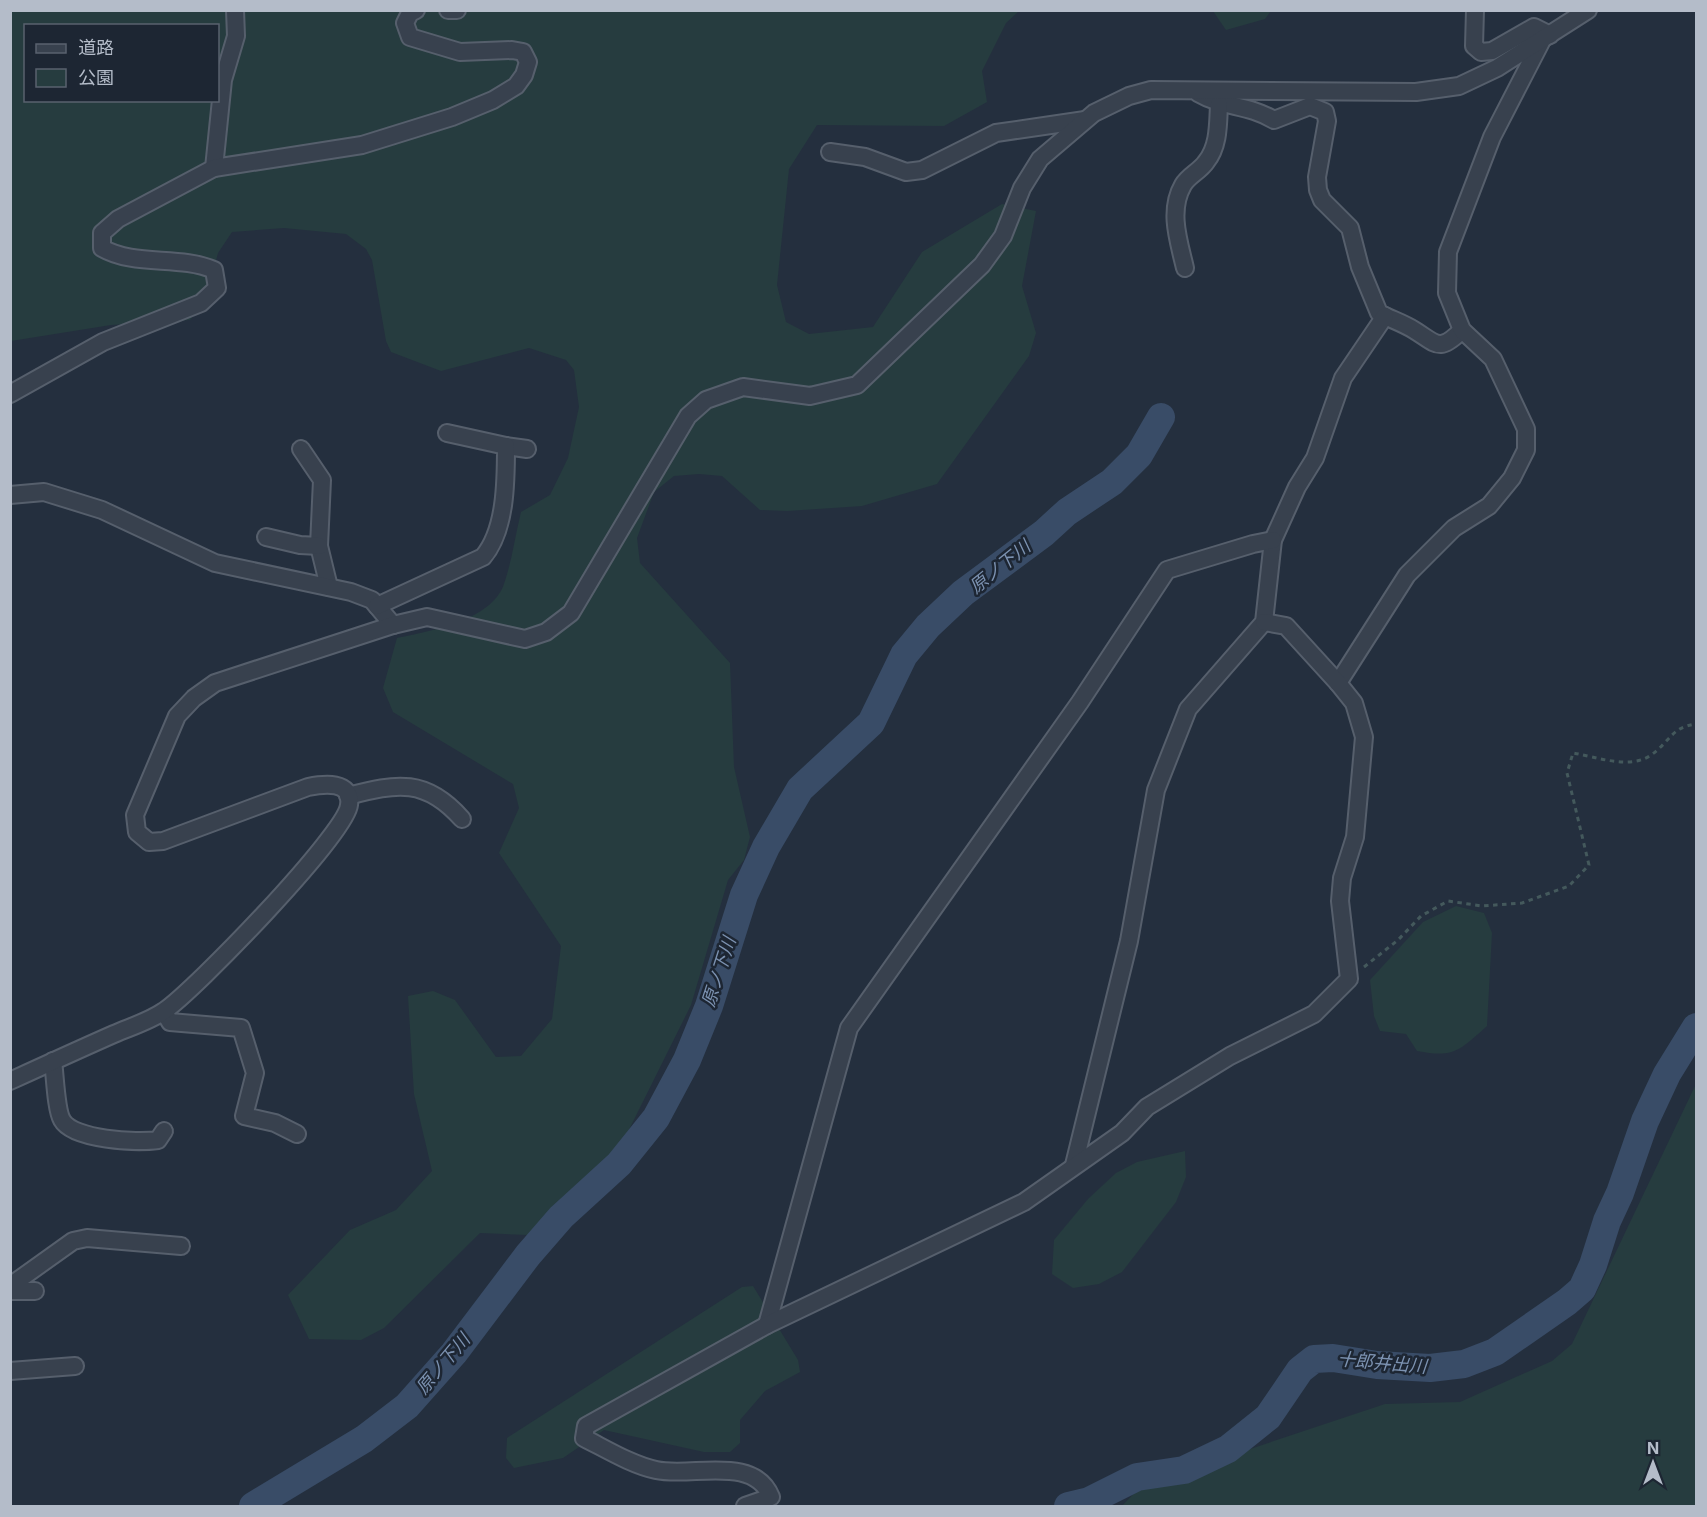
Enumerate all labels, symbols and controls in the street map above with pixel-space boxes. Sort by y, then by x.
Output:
legend [24,24,219,102]
text: 道路 [78,37,114,58]
text: 公園 [78,67,114,88]
water label: 原ノ下川 [965,535,1036,597]
water label: 原ノ下川 [697,932,740,1009]
water label: 原ノ下川 [411,1328,475,1398]
water label: 十郎井出川 [1336,1348,1430,1377]
north arrow [1623,1433,1683,1493]
text: N [1647,1438,1659,1458]

